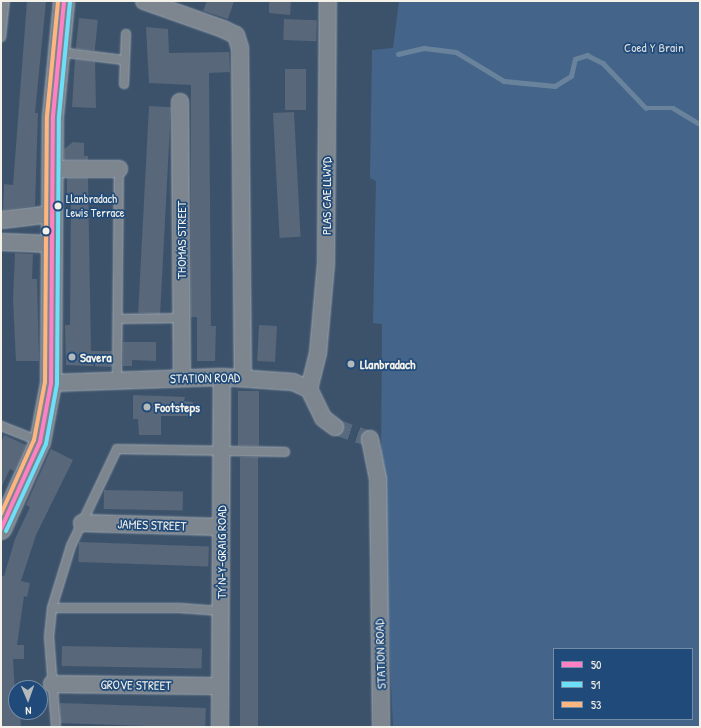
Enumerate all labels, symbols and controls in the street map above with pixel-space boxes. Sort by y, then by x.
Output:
park label: Coed Y Brain [624,39,684,55]
street label: PLAS CAE LLWYD [318,157,334,235]
place label: Llanbradach Lewis Terrace [66,192,125,220]
marker: Llanbradach Lewis Terrace [53,201,63,211]
street label: THOMAS STREET [173,201,189,279]
unlabelled marker [41,226,51,236]
place label: Savera [80,349,112,365]
marker: Savera [67,352,77,362]
place label: Llanbradach [360,356,415,372]
marker: Llanbradach [345,358,357,370]
street label: STATION ROAD [170,370,240,386]
place label: Footsteps [155,399,200,415]
marker: Footsteps [142,402,152,412]
street label: TY'N-Y-GRAIG ROAD [213,505,229,599]
street label: JAMES STREET [117,516,187,534]
street label: STATION ROAD [371,619,389,689]
legend [553,648,693,720]
text: 50 [591,656,601,673]
text: 51 [591,676,600,693]
street label: GROVE STREET [100,677,172,693]
north arrow [8,680,48,720]
text: 53 [591,696,601,713]
text: N [25,704,32,718]

